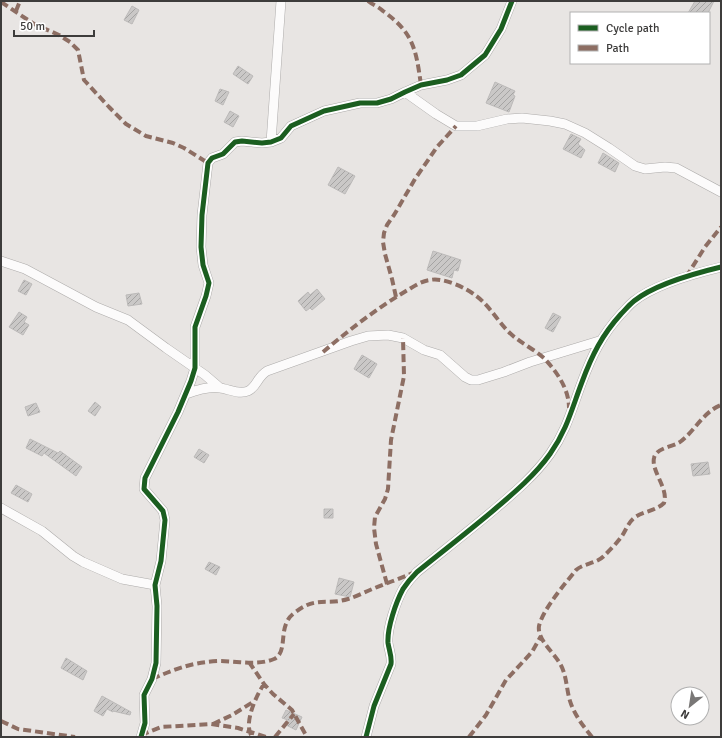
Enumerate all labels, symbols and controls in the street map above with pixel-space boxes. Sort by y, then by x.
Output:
scale bar [14,12,94,38]
legend [570,12,710,64]
text: 50 m [20,19,45,34]
text: Cycle path [606,21,659,36]
text: Path [606,41,629,56]
north arrow [670,686,710,726]
text: N [679,707,692,722]

